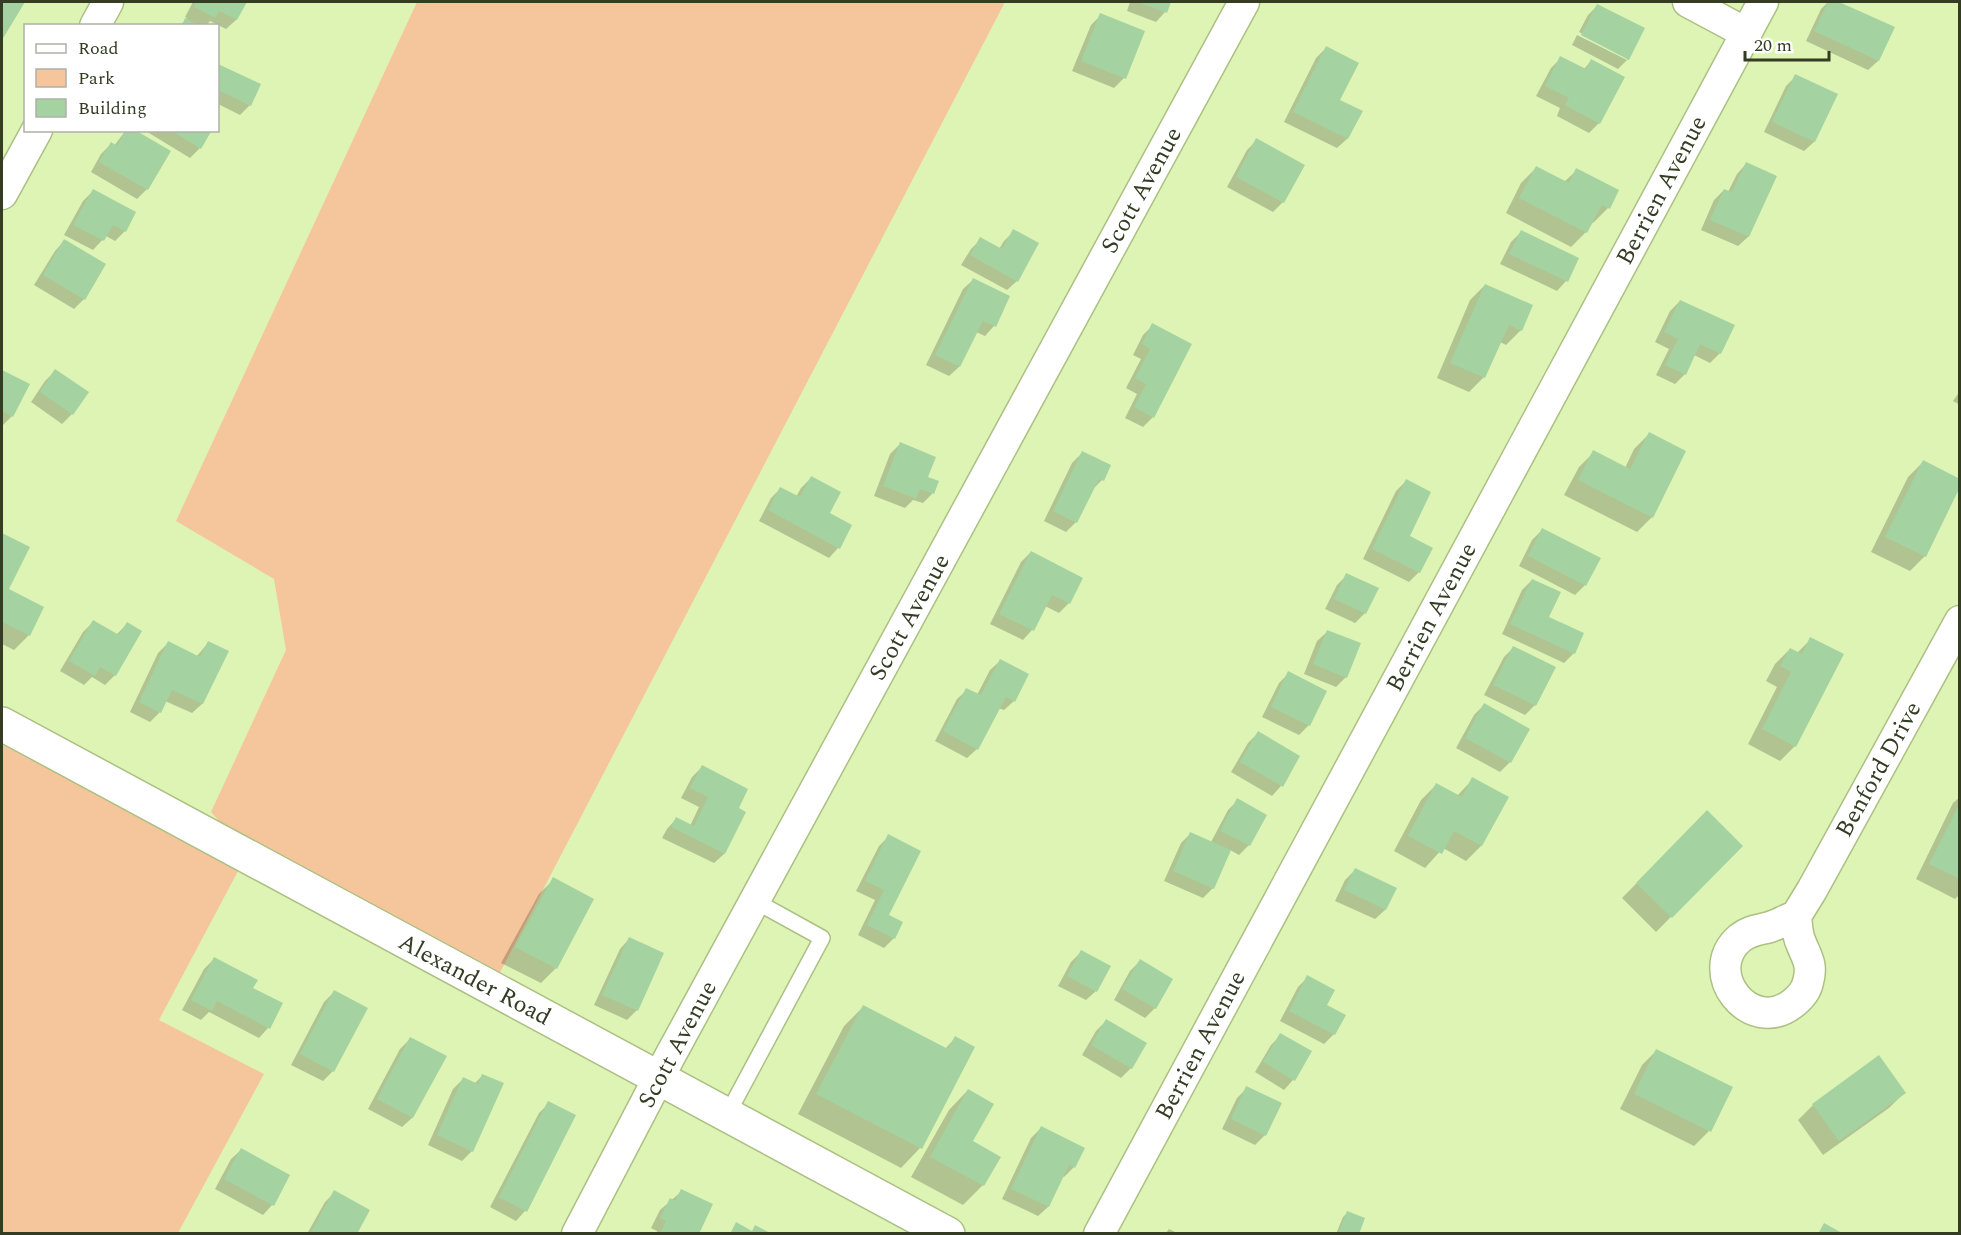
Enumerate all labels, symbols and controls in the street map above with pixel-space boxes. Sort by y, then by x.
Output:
legend [24,24,219,132]
scale bar [1745,24,1829,62]
text: 20 m [1754,32,1792,59]
text: Road [78,35,119,62]
text: Park [78,65,115,92]
text: Building [78,95,147,122]
street label: Berrien Avenue [1607,109,1717,272]
street label: Scott Avenue [1092,121,1192,260]
street label: Berrien Avenue [1377,536,1487,699]
street label: Scott Avenue [860,548,960,687]
street label: Benford Drive [1827,695,1931,844]
street label: Alexander Road [392,924,557,1035]
street label: Berrien Avenue [1146,964,1256,1127]
street label: Scott Avenue [629,974,727,1115]

